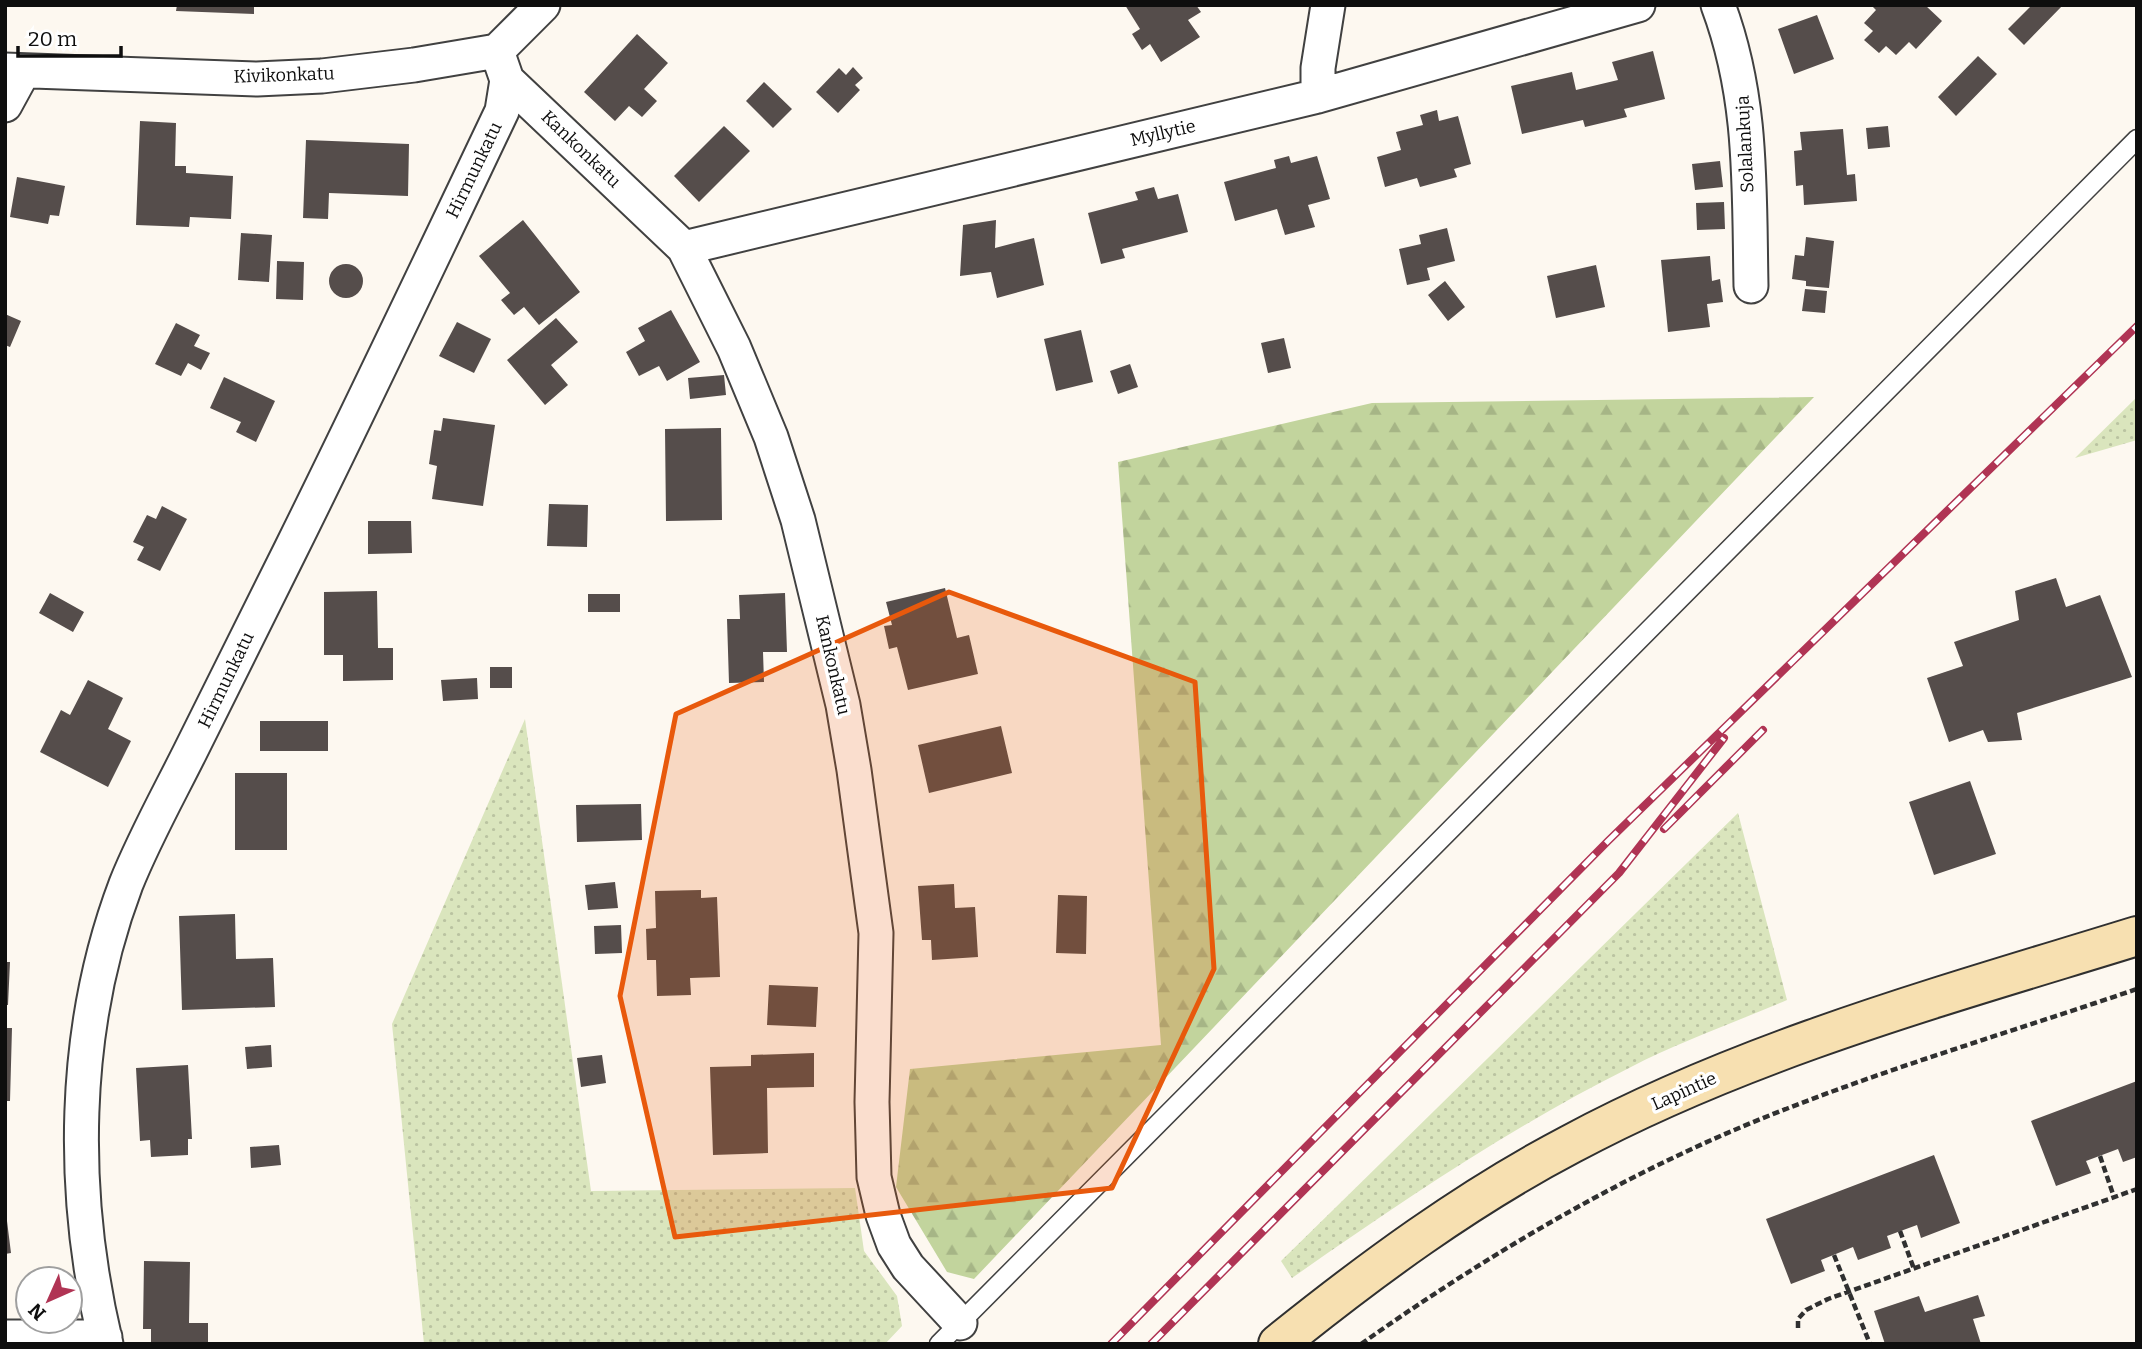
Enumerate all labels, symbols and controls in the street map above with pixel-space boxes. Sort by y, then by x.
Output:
scale bar [18,14,121,58]
text: 20 m [28,26,77,52]
street label: Kivikonkatu [233,62,335,88]
street label: Solalankuja [1731,94,1759,193]
street label: Kankonkatu [537,106,625,192]
street label: Myllytie [1128,115,1198,151]
street label: Hirmunkatu [441,118,507,222]
street label: Kankonkatu [811,613,855,717]
street label: Hirmunkatu [193,628,259,732]
street label: Lapintie [1648,1067,1720,1115]
north arrow [14,1265,84,1335]
text: N [24,1298,51,1325]

